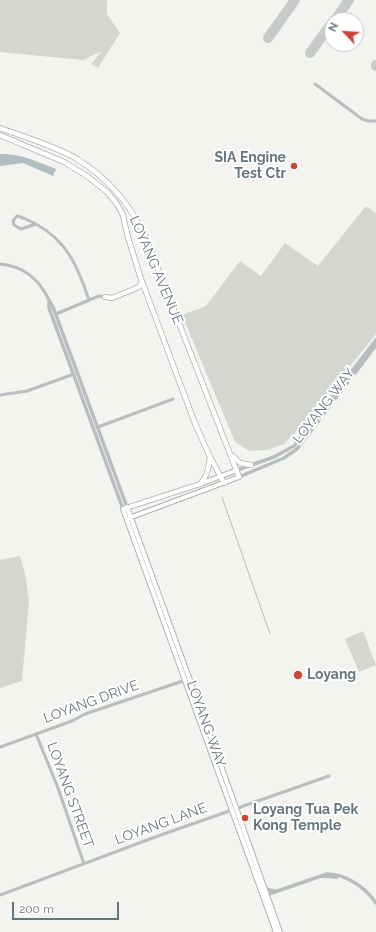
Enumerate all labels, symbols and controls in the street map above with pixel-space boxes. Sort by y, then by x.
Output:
north arrow [324,12,364,52]
text: N [326,21,341,34]
place label: SIA Engine Test Ctr [215,150,286,182]
marker: SIA Engine Test Ctr [289,161,299,171]
street label: LOYANG AVENUE [126,213,186,327]
street label: LOYANG WAY [289,365,359,447]
place label: Loyang [307,667,356,683]
marker: Loyang [292,669,304,681]
street label: LOYANG DRIVE [41,677,141,727]
street label: LOYANG WAY [183,678,229,770]
street label: LOYANG STREET [43,740,97,850]
street label: LOYANG LANE [113,800,209,848]
place label: Loyang Tua Pek Kong Temple [253,802,358,834]
marker: Loyang Tua Pek Kong Temple [240,813,250,823]
scale bar [14,894,121,920]
text: 200 m [19,902,54,916]

